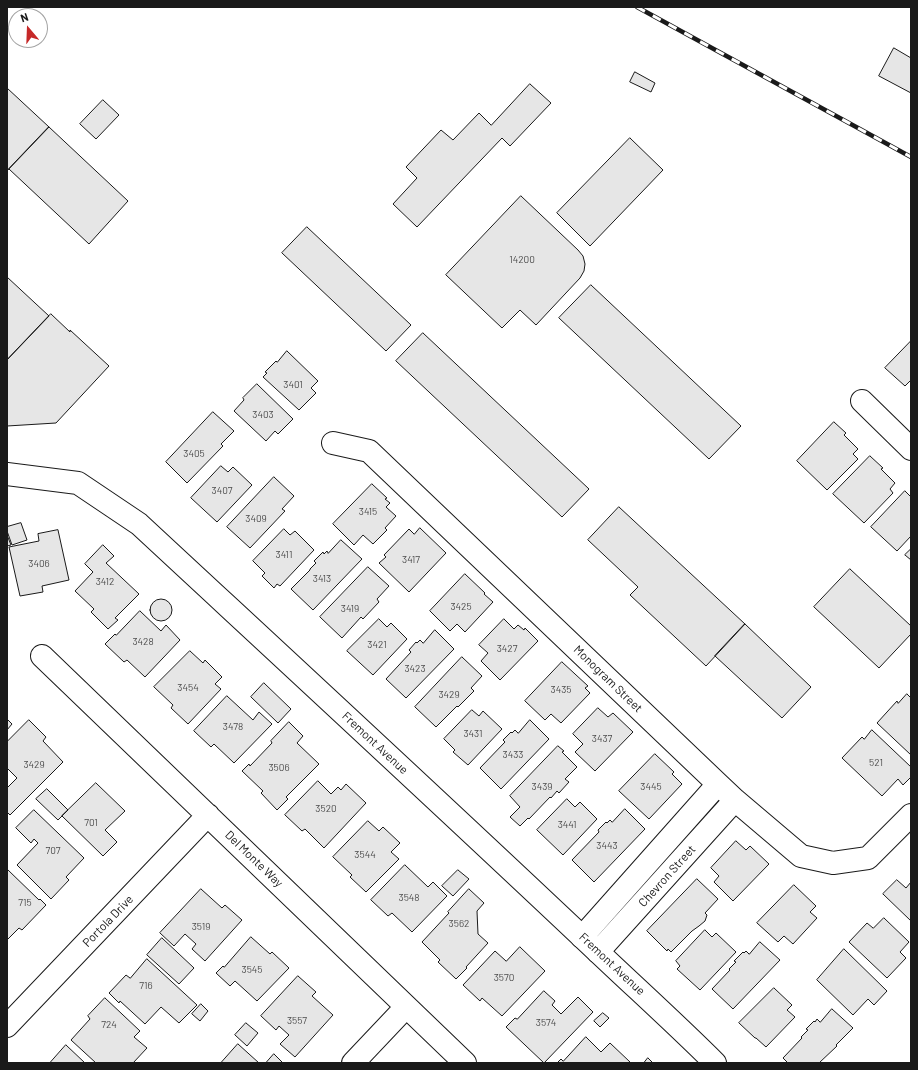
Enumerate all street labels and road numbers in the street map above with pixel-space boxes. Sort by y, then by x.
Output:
street label: Monogram Street [571,643,645,715]
street label: Fremont Avenue [339,709,411,777]
street label: Del Monte Way [222,828,286,890]
street label: Chevron Street [636,842,698,910]
street label: Portola Drive [80,892,136,950]
street label: Fremont Avenue [576,930,648,998]

